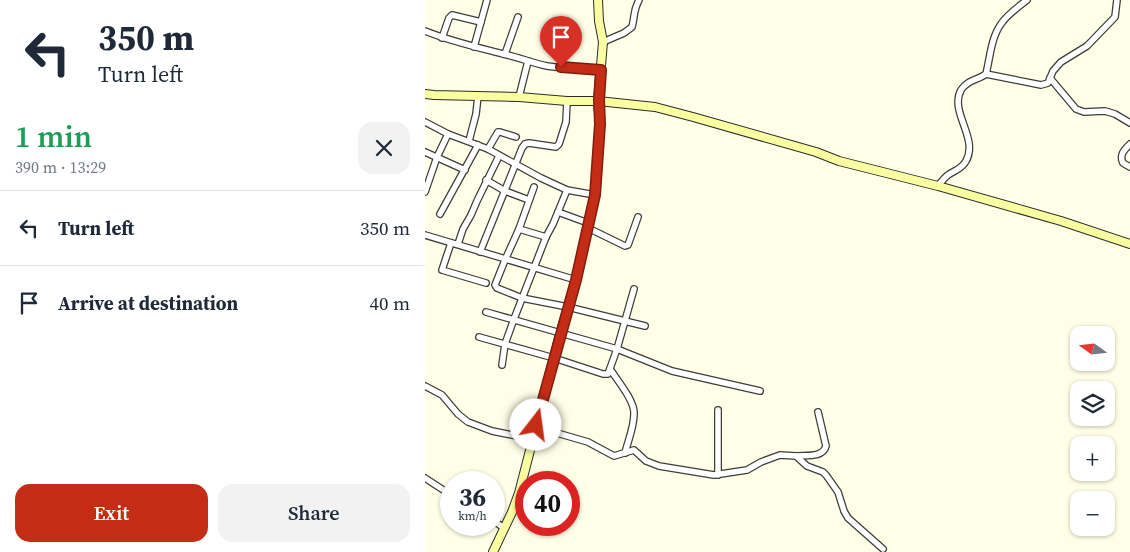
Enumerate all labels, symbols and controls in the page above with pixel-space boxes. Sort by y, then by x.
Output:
text: 350 m [98,14,194,62]
pin [540,16,582,67]
icon: left [15,20,80,85]
icon: arrive [547,23,575,51]
text: Turn left [98,59,183,89]
text: 1 min [15,116,92,157]
button: close [358,122,410,174]
text: 390 m · 13:29 [15,156,106,178]
icon: left [15,214,43,242]
text: Turn left [58,215,134,241]
text: 350 m [360,215,410,241]
icon: arrive [15,289,43,317]
text: Arrive at destination [58,290,238,316]
text: 40 m [369,290,410,316]
north arrow [1070,326,1115,371]
map controls [1070,326,1115,536]
button: layers [1070,381,1115,426]
position arrow [509,398,561,450]
button: + [1070,436,1115,481]
speed limit sign: 40 [515,471,580,536]
text: 36 [459,480,486,514]
button: Exit [15,484,208,542]
button: Share [218,484,410,542]
button: − [1070,491,1115,536]
text: km/h [458,508,487,524]

